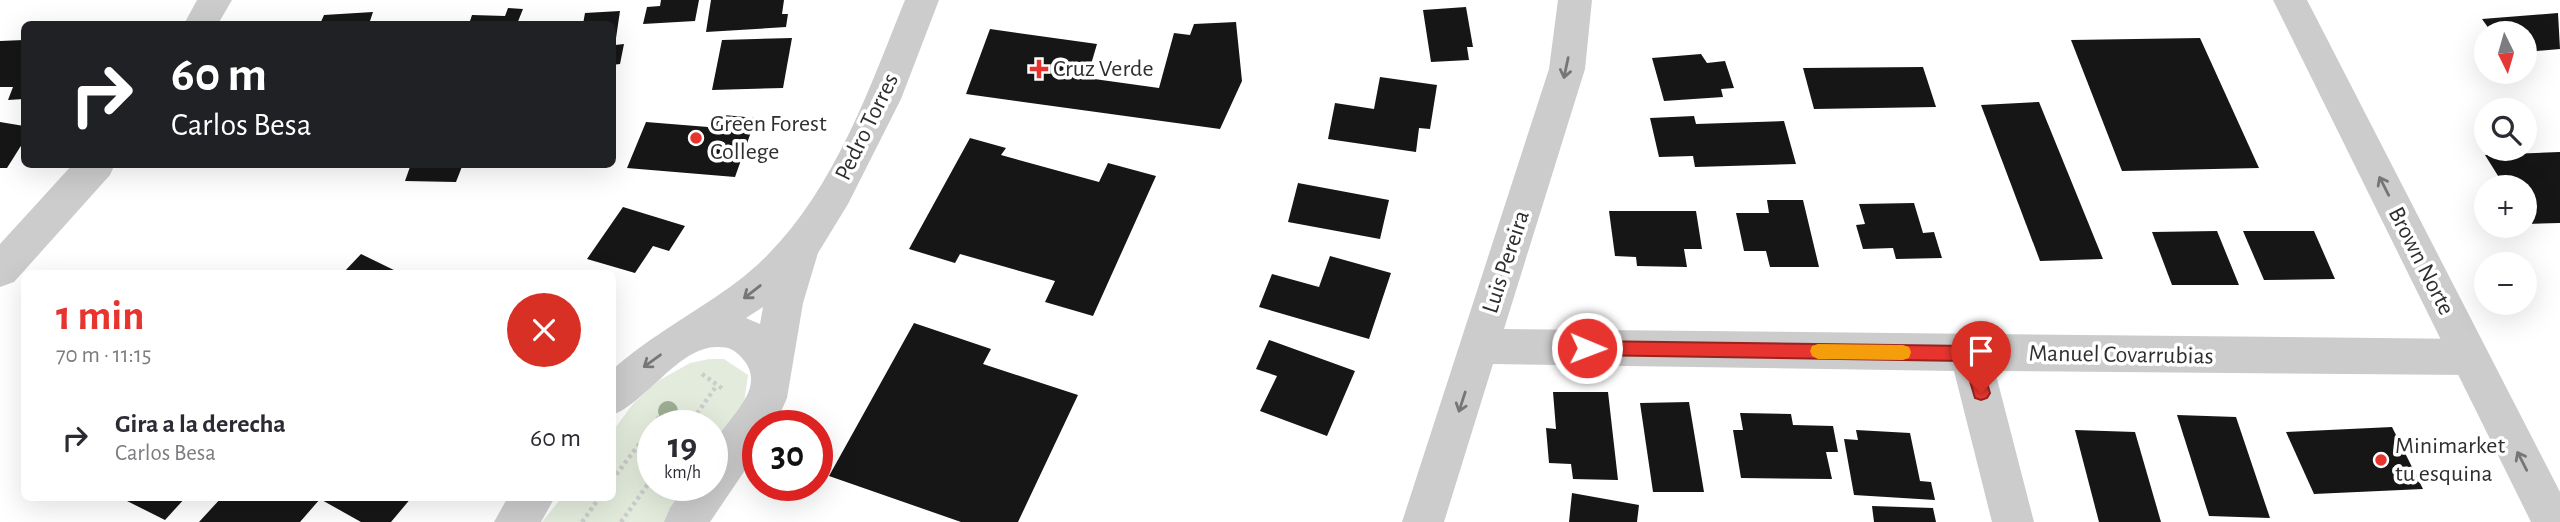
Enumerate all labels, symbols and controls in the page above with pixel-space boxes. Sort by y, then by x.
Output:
north arrow [2474,21,2538,84]
map controls [2474,21,2537,315]
icon: right [56,49,147,140]
text: 60 m [171,51,267,100]
one-way arrow [1559,56,1573,79]
place label: Cruz Verde [1053,57,1154,81]
marker: Cruz Verde [1031,61,1047,77]
street label: Pedro Torres [831,70,903,184]
button: search [2474,98,2537,161]
text: Carlos Besa [171,109,311,141]
place label: Green Forest College [710,112,827,164]
marker: Green Forest College [688,130,704,146]
button: + [2474,175,2537,238]
one-way arrow [2376,176,2390,197]
street label: Brown Norte [2384,203,2458,319]
street label: Luis Pereira [1478,208,1534,316]
button: − [2474,252,2537,315]
one-way arrow [743,285,761,300]
button: close [507,293,581,367]
text: 1 min [56,295,145,337]
position arrow [1550,311,1624,385]
pin [1951,321,2011,393]
icon: arrive [1962,332,2000,370]
street label: Manuel Covarrubias [2028,341,2214,369]
text: 70 m · 11:15 [56,344,151,367]
one-way arrow [643,353,662,368]
one-way arrow [1455,390,1467,412]
speed limit sign: 30 [742,410,833,501]
text: Gira a la derecha [115,411,286,437]
icon: right [56,419,94,457]
text: 60 m [530,425,581,451]
text: 19 [668,429,697,464]
place label: Minimarket tu esquina [2395,434,2505,486]
text: Carlos Besa [115,442,216,465]
one-way arrow [2515,451,2529,472]
marker: Minimarket tu esquina [2373,452,2389,468]
text: km/h [664,464,701,482]

